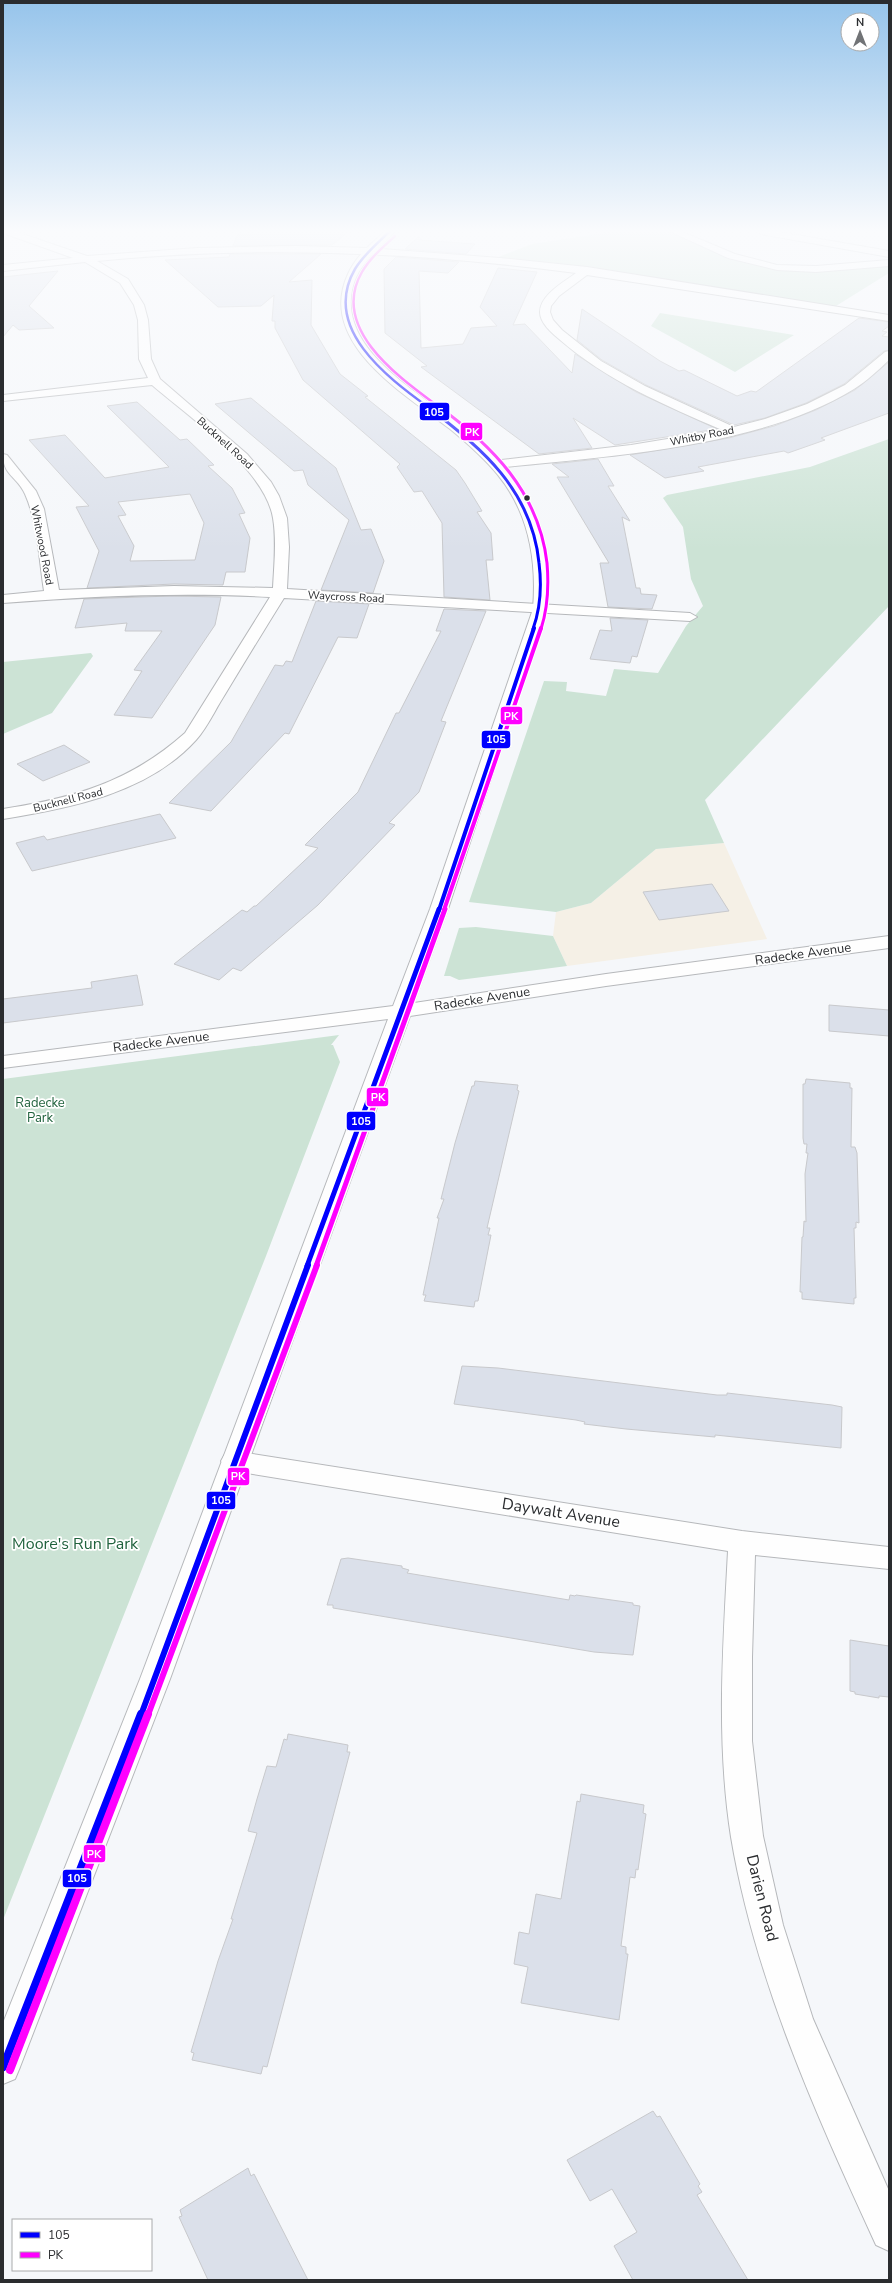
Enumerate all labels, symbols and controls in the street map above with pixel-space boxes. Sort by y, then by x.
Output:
north arrow [840,12,880,52]
text: N [856,15,864,30]
line badge: 105 [419,402,450,421]
text: 105 [424,405,444,420]
street label: Bucknell Road [194,414,256,472]
line badge: PK [460,422,483,441]
street label: Whitby Road [669,422,735,450]
text: PK [465,425,480,440]
unlabelled marker [522,493,532,503]
street label: Whitwood Road [27,504,57,586]
street label: Waycross Road [307,587,385,607]
line badge: PK [500,706,523,725]
text: PK [504,709,519,724]
line badge: 105 [481,730,511,749]
text: 105 [486,732,506,747]
street label: Bucknell Road [32,784,104,816]
street label: Radecke Avenue [754,938,852,970]
street label: Radecke Avenue [433,983,531,1015]
street label: Radecke Avenue [112,1027,210,1057]
line badge: PK [366,1087,389,1107]
text: PK [371,1090,386,1105]
park label: Radecke Park [15,1094,65,1127]
line badge: 105 [346,1111,376,1131]
text: 105 [351,1114,371,1129]
line badge: PK [227,1467,250,1486]
text: PK [231,1469,246,1484]
line badge: 105 [206,1491,236,1510]
text: 105 [211,1493,231,1508]
street label: Daywalt Avenue [500,1493,622,1533]
park label: Moore's Run Park [12,1533,139,1555]
line badge: PK [83,1844,106,1863]
text: PK [87,1847,102,1862]
street label: Darien Road [741,1852,783,1944]
line badge: 105 [62,1869,92,1888]
text: 105 [67,1871,87,1886]
legend [12,2219,152,2271]
text: 105 [48,2227,70,2243]
text: PK [48,2247,64,2263]

